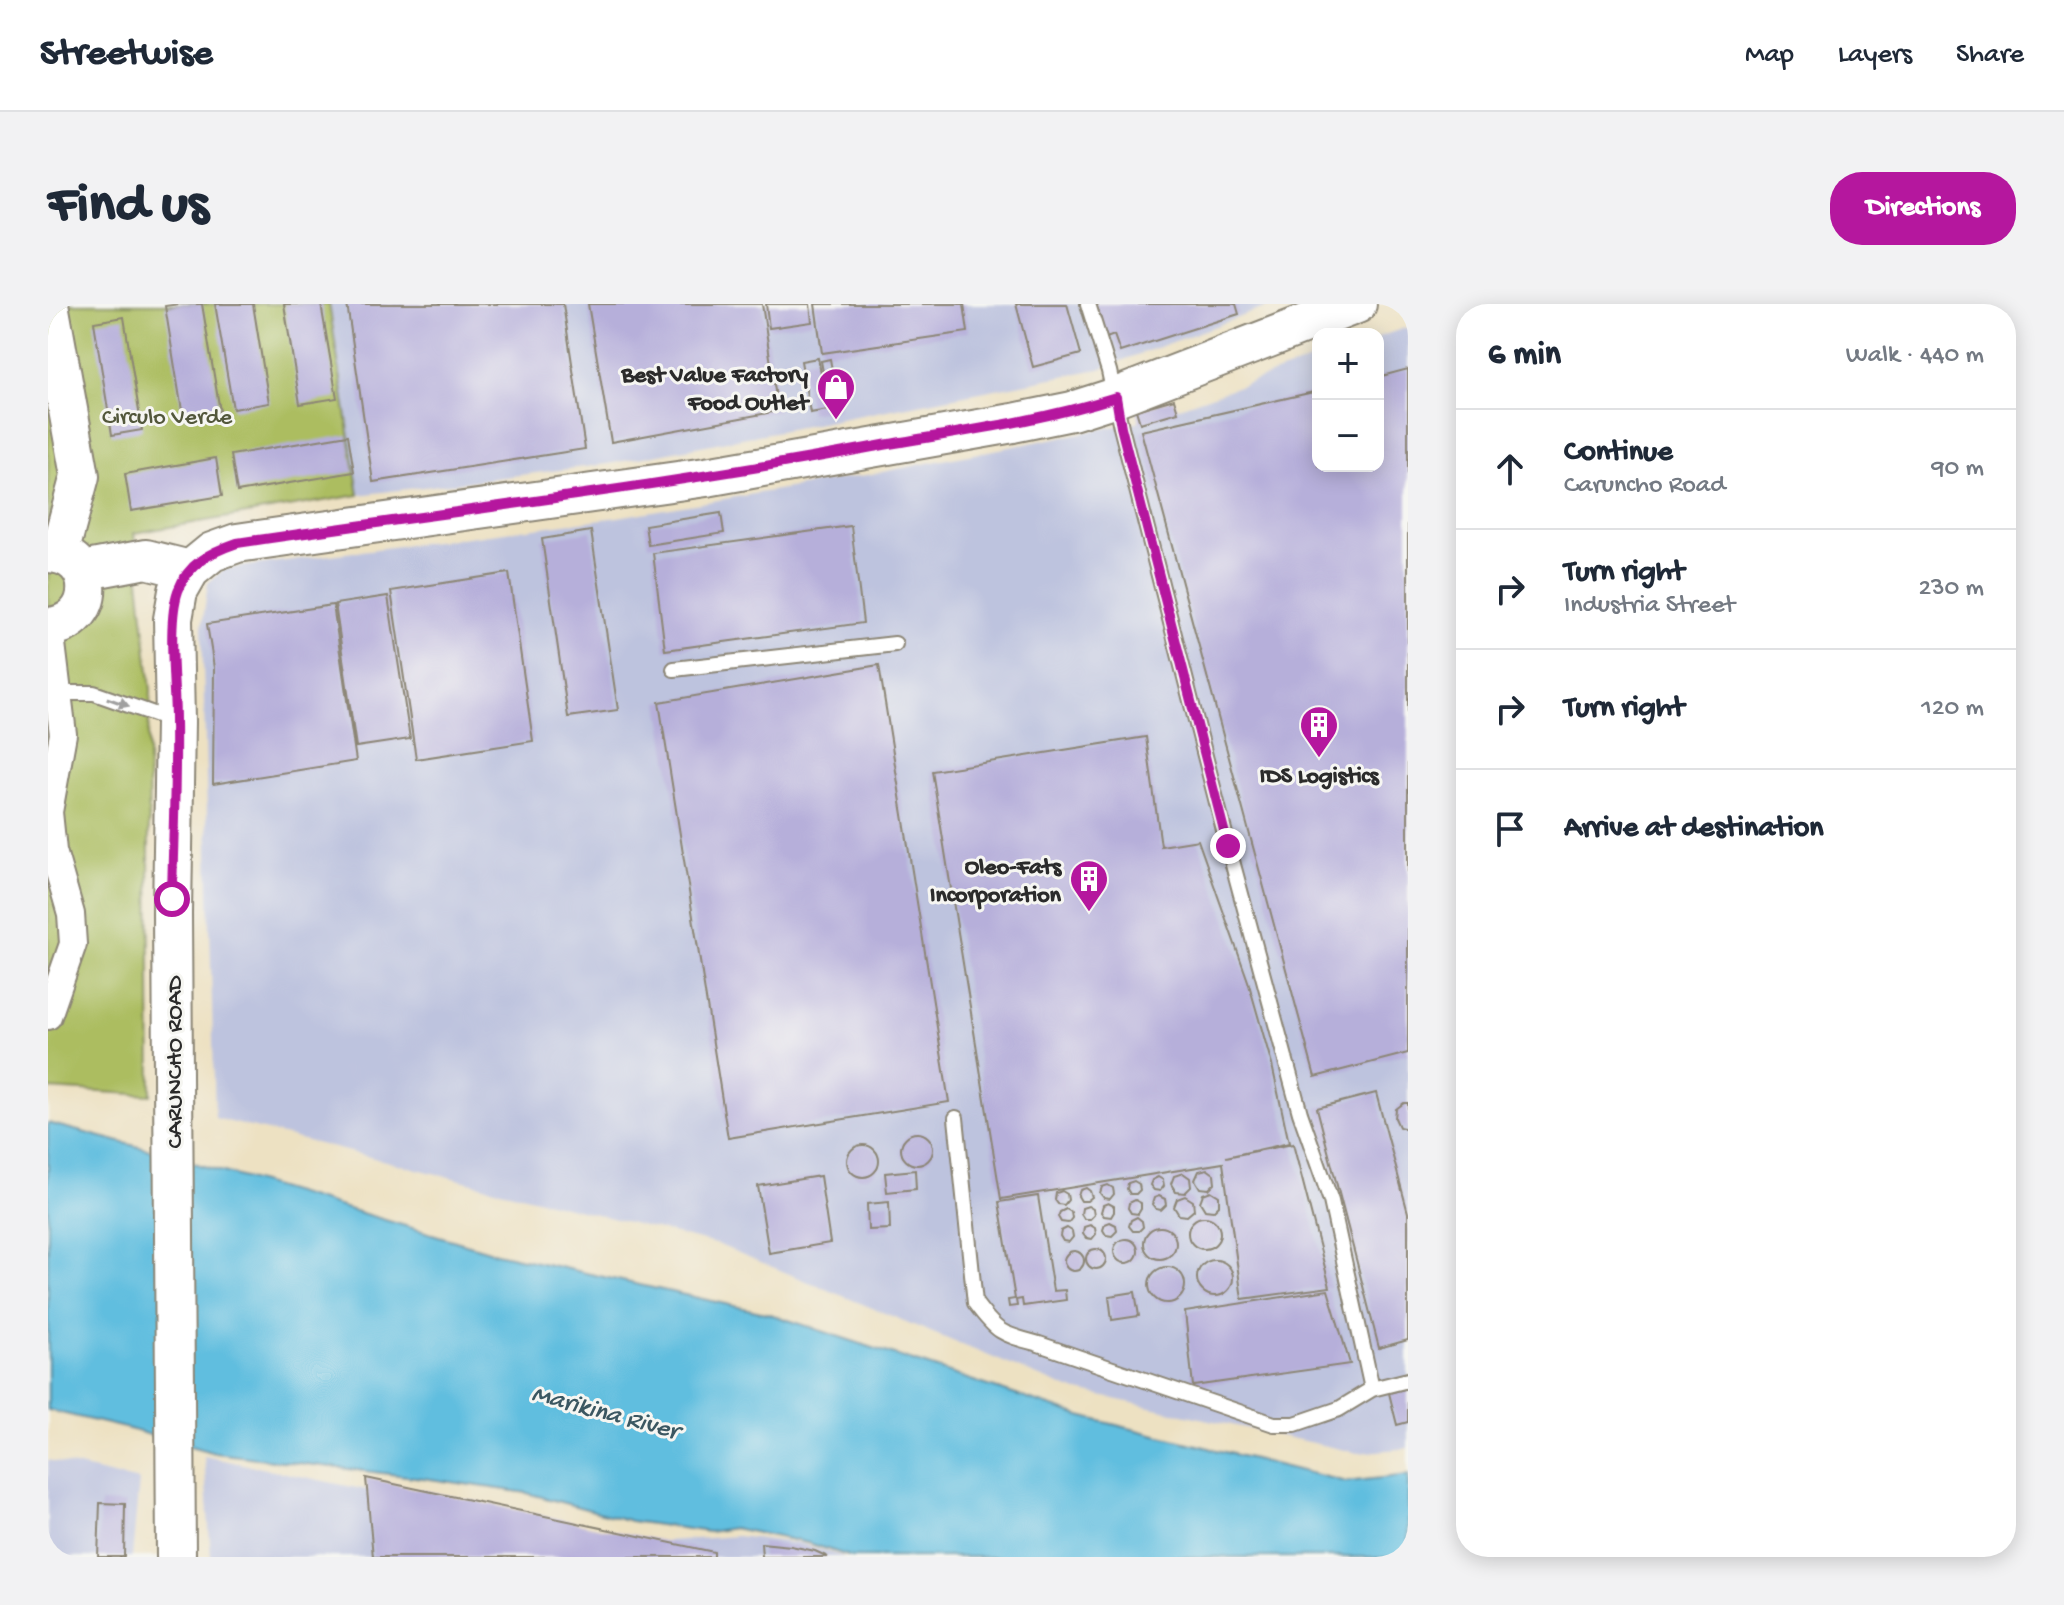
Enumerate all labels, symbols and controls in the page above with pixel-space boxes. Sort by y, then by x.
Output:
text: Streetwise [40,33,213,77]
text: Map [1745,39,1794,72]
text: Layers [1838,39,1912,72]
text: Share [1956,39,2024,72]
button: Directions [1830,172,2016,245]
text: Find us [48,175,208,241]
map controls [1312,328,1384,472]
button: + [1312,328,1384,400]
text: 6 min [1488,336,1561,376]
text: Walk · 440 m [1846,341,1984,372]
place label: Best Value Factory Food Outlet [620,362,810,419]
shop icon: Best Value Factory Food Outlet [815,366,857,421]
button: − [1312,400,1384,472]
park label: Circulo Verde [102,404,233,433]
text: Continue [1564,436,1673,471]
icon: ahead [1488,447,1532,491]
text: 90 m [1932,454,1984,485]
text: Caruncho Road [1564,471,1726,502]
text: Turn right [1564,556,1684,591]
icon: right [1488,567,1532,611]
text: 230 m [1918,574,1984,605]
text: Industria Street [1564,591,1735,622]
icon: right [1488,687,1532,731]
text: Turn right [1564,692,1684,727]
text: 120 m [1921,694,1984,725]
one-way arrow [106,696,130,709]
building icon: IDS Logistics [1298,704,1340,759]
place label: IDS Logistics [1259,763,1380,792]
icon: arrive [1488,807,1532,851]
text: Arrive at destination [1564,812,1824,847]
route end [1210,828,1246,864]
place label: Oleo-Fats Incorporation [930,854,1062,911]
building icon: Oleo-Fats Incorporation [1068,858,1110,913]
route start [154,881,190,917]
street label: CARUNCHO ROAD [162,975,191,1148]
water label: Marikina River [528,1380,686,1450]

